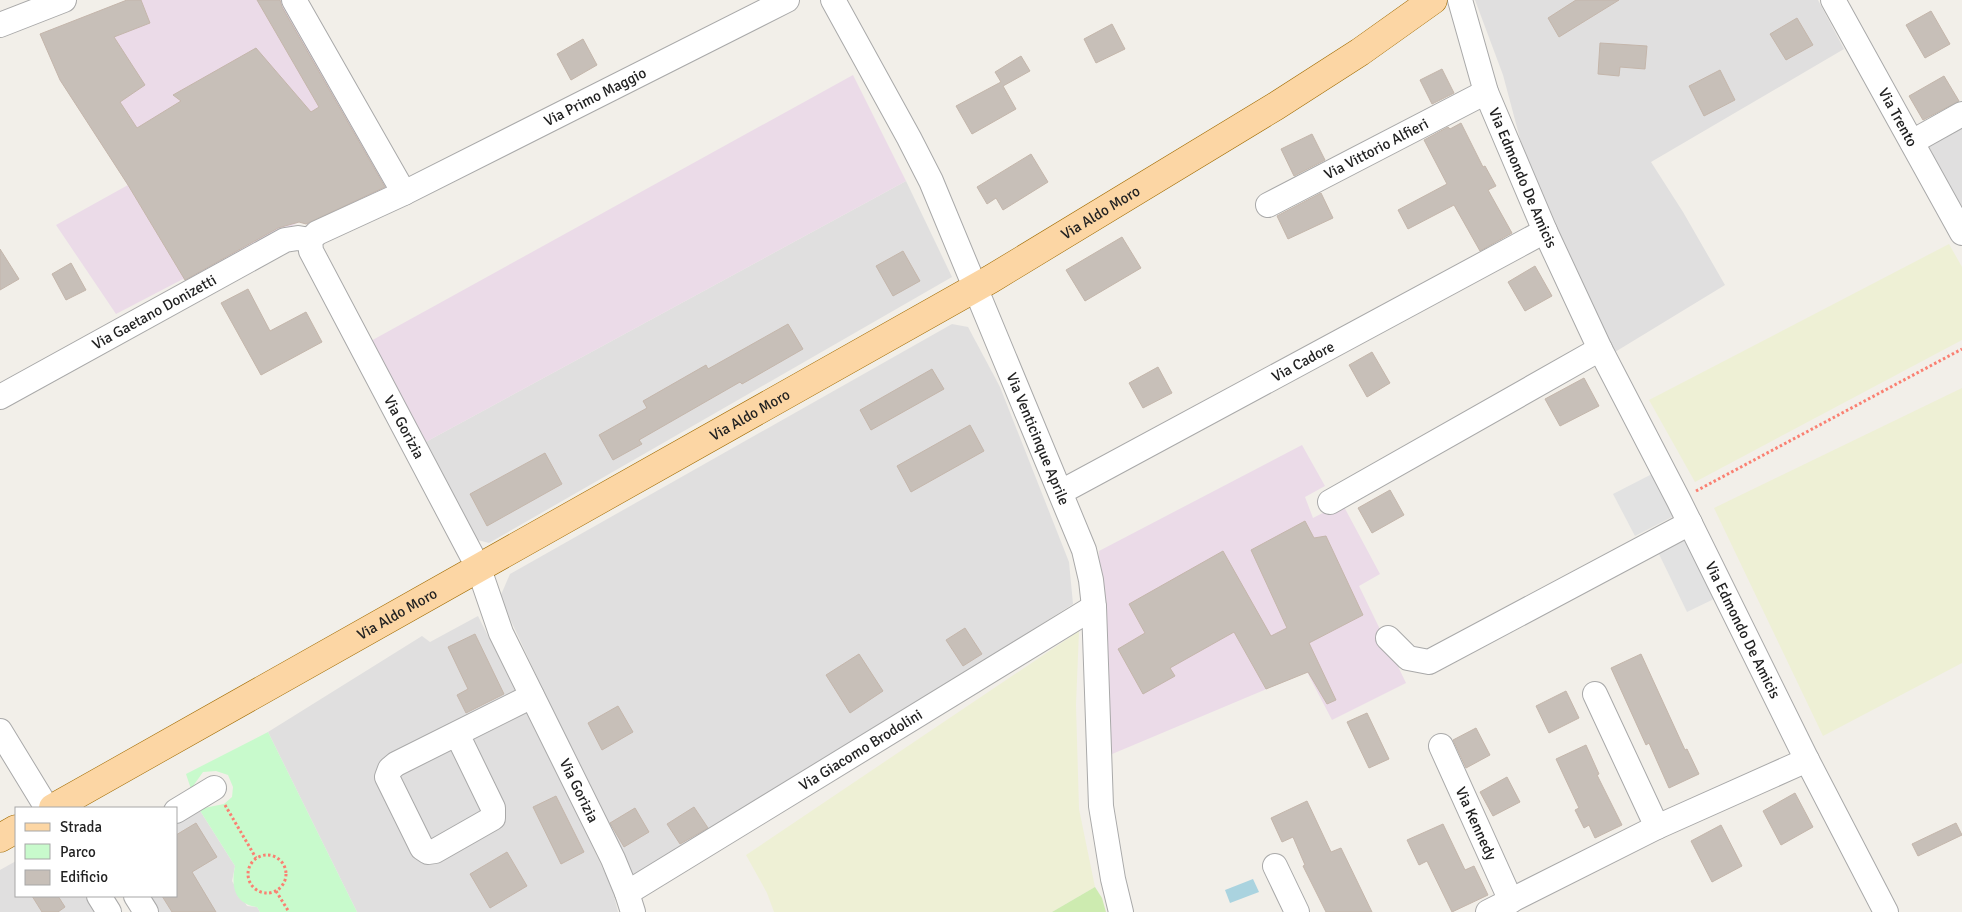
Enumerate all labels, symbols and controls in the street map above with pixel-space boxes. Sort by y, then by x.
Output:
street label: Via Primo Maggio [541,63,649,130]
street label: Via Trento [1874,85,1921,150]
street label: Via Edmondo De Amicis [1485,105,1561,251]
street label: Via Vittorio Alfieri [1321,114,1431,183]
street label: Via Aldo Moro [1058,182,1143,243]
street label: Via Gaetano Donizetti [89,271,219,354]
street label: Via Cadore [1269,337,1338,386]
street label: Via Venticinque Aprile [1002,370,1073,508]
street label: Via Aldo Moro [707,385,793,445]
street label: Via Gorizia [380,392,428,462]
street label: Via Edmondo De Amicis [1701,559,1784,702]
street label: Via Aldo Moro [354,584,440,644]
street label: Via Giacomo Brodolini [796,705,926,794]
street label: Via Gorizia [556,755,603,826]
street label: Via Kennedy [1452,784,1500,863]
legend [15,807,178,897]
text: Strada [60,818,102,836]
text: Parco [60,843,96,861]
text: Edificio [60,868,108,886]

